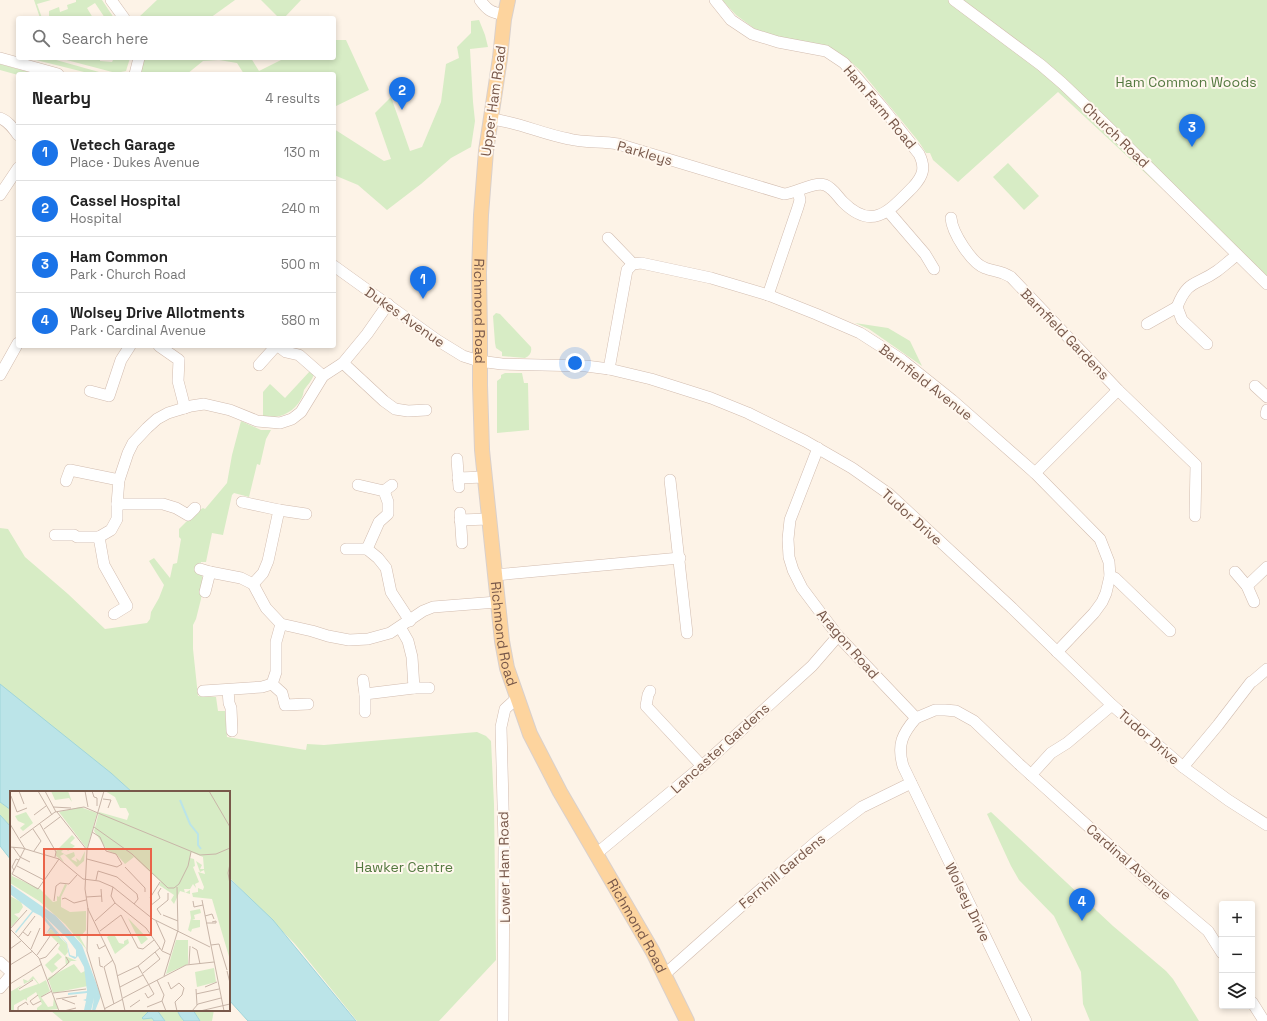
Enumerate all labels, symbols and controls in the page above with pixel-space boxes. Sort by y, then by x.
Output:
search box [16,16,336,60]
icon: search [30,27,52,49]
text: Search here [62,29,148,48]
street label: Upper Ham Road [476,44,510,158]
street label: Ham Farm Road [840,62,920,152]
park label: Ham Common Woods [1115,73,1257,91]
pin: 2 [389,77,415,110]
text: Nearby [32,87,91,109]
text: 4 results [265,90,320,107]
street label: Church Road [1079,99,1153,171]
pin: 3 [1179,114,1205,147]
text: Vetech Garage [70,135,175,154]
street label: Parkleys [615,137,675,169]
text: 1 [42,144,48,161]
text: 130 m [284,144,320,161]
text: Place · Dukes Avenue [70,154,200,171]
text: Cassel Hospital [70,191,180,210]
text: 2 [41,200,49,217]
text: 240 m [282,200,320,217]
text: Hospital [70,210,122,227]
text: Ham Common [70,247,168,266]
text: 3 [41,256,49,273]
text: 500 m [281,256,320,273]
street label: Richmond Road [470,258,489,364]
text: Park · Church Road [70,266,186,283]
pin: 1 [410,266,436,299]
street label: Dukes Avenue [362,283,448,351]
street label: Barnfield Gardens [1017,285,1113,383]
text: Wolsey Drive Allotments [70,303,245,322]
text: 4 [41,312,49,329]
text: 580 m [281,312,320,329]
text: Park · Cardinal Avenue [70,322,206,339]
street label: Barnfield Avenue [876,340,976,424]
your location [565,353,585,373]
street label: Tudor Drive [878,485,946,549]
street label: Richmond Road [487,581,522,688]
street label: Aragon Road [813,606,883,682]
street label: Lancaster Gardens [667,699,773,797]
street label: Tudor Drive [1114,705,1184,769]
inset map [10,791,230,1011]
street label: Lower Ham Road [494,811,514,923]
street label: Cardinal Avenue [1083,820,1175,904]
street label: Fernhill Gardens [735,830,829,912]
park label: Hawker Centre [355,858,453,876]
street label: Wolsey Drive [941,860,995,944]
street label: Richmond Road [603,875,671,976]
pin: 4 [1069,888,1095,921]
map controls [1219,901,1255,1009]
button: + [1219,901,1255,937]
button: − [1219,937,1255,973]
button: layers [1219,973,1255,1009]

